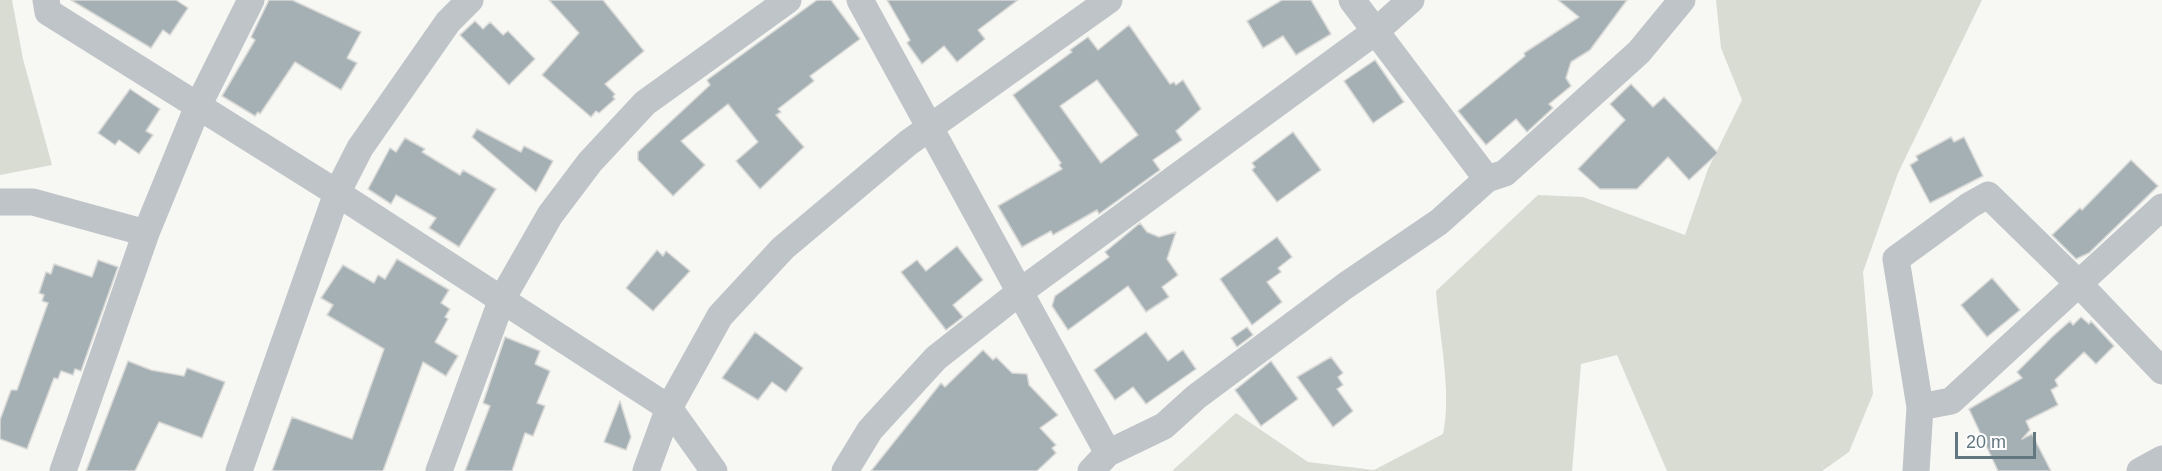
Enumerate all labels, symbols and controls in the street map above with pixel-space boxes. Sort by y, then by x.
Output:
scale bar [1958,420,2039,458]
text: 20 m [1966,432,2006,452]

